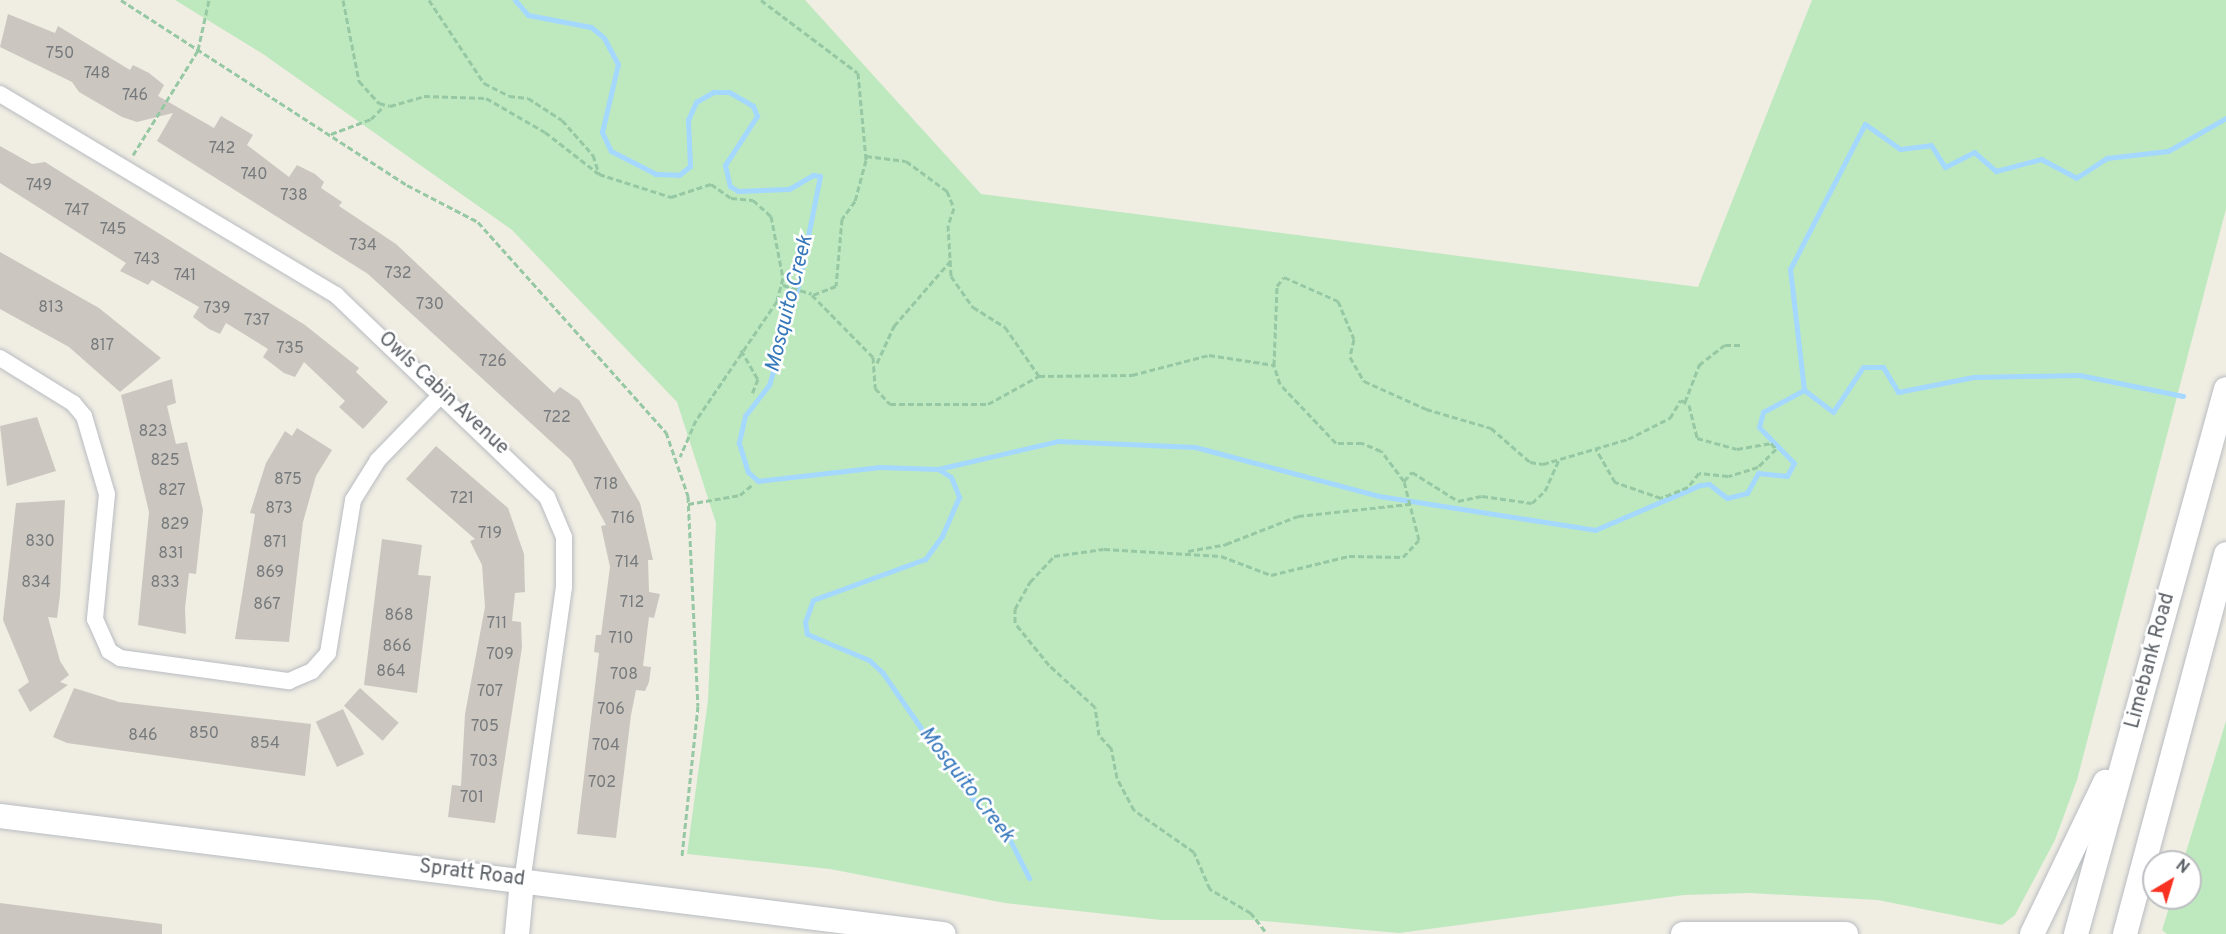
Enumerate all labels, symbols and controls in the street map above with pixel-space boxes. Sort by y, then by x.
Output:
house number: 750 [46,44,74,64]
house number: 748 [84,64,110,84]
house number: 746 [122,86,148,106]
house number: 742 [209,139,235,159]
house number: 740 [241,165,267,185]
house number: 749 [26,176,52,196]
house number: 738 [280,186,308,206]
house number: 747 [65,201,89,221]
house number: 745 [100,220,126,240]
water label: Mosquito Creek [761,233,819,375]
house number: 734 [349,236,377,256]
house number: 743 [134,250,160,270]
house number: 732 [384,264,412,284]
house number: 741 [174,266,196,286]
house number: 730 [416,295,444,315]
house number: 813 [38,298,64,318]
house number: 739 [204,299,230,319]
house number: 737 [244,311,270,331]
street label: Owls Cabin Avenue [372,327,514,461]
house number: 817 [90,336,114,356]
house number: 735 [276,339,304,359]
house number: 726 [479,352,507,372]
house number: 722 [543,408,571,428]
house number: 823 [139,422,167,442]
house number: 825 [150,451,180,471]
house number: 875 [274,470,302,490]
house number: 718 [594,475,618,495]
house number: 827 [158,481,186,501]
house number: 721 [450,489,474,509]
house number: 873 [265,499,293,519]
house number: 716 [611,509,635,529]
house number: 829 [161,515,189,535]
house number: 719 [478,524,502,544]
house number: 830 [25,532,55,552]
house number: 871 [263,533,287,553]
house number: 831 [158,544,184,564]
house number: 714 [615,553,639,573]
house number: 869 [256,563,284,583]
house number: 834 [21,573,51,593]
house number: 833 [150,573,180,593]
street label: Limebank Road [2121,591,2181,731]
house number: 712 [620,593,644,613]
house number: 867 [253,595,281,615]
house number: 868 [384,606,414,626]
house number: 711 [487,614,507,634]
house number: 710 [609,629,633,649]
house number: 866 [383,637,411,657]
house number: 709 [486,645,514,665]
house number: 864 [376,662,406,682]
house number: 708 [610,665,638,685]
house number: 707 [477,682,503,702]
house number: 706 [597,700,625,720]
house number: 705 [471,717,499,737]
water label: Mosquito Creek [913,722,1019,848]
house number: 850 [189,724,219,744]
house number: 846 [128,726,158,746]
house number: 854 [250,734,280,754]
house number: 704 [592,736,620,756]
house number: 703 [470,752,498,772]
house number: 702 [588,773,616,793]
house number: 701 [460,788,484,808]
north arrow [2142,850,2202,910]
street label: Spratt Road [418,856,526,892]
text: N [2171,856,2193,879]

